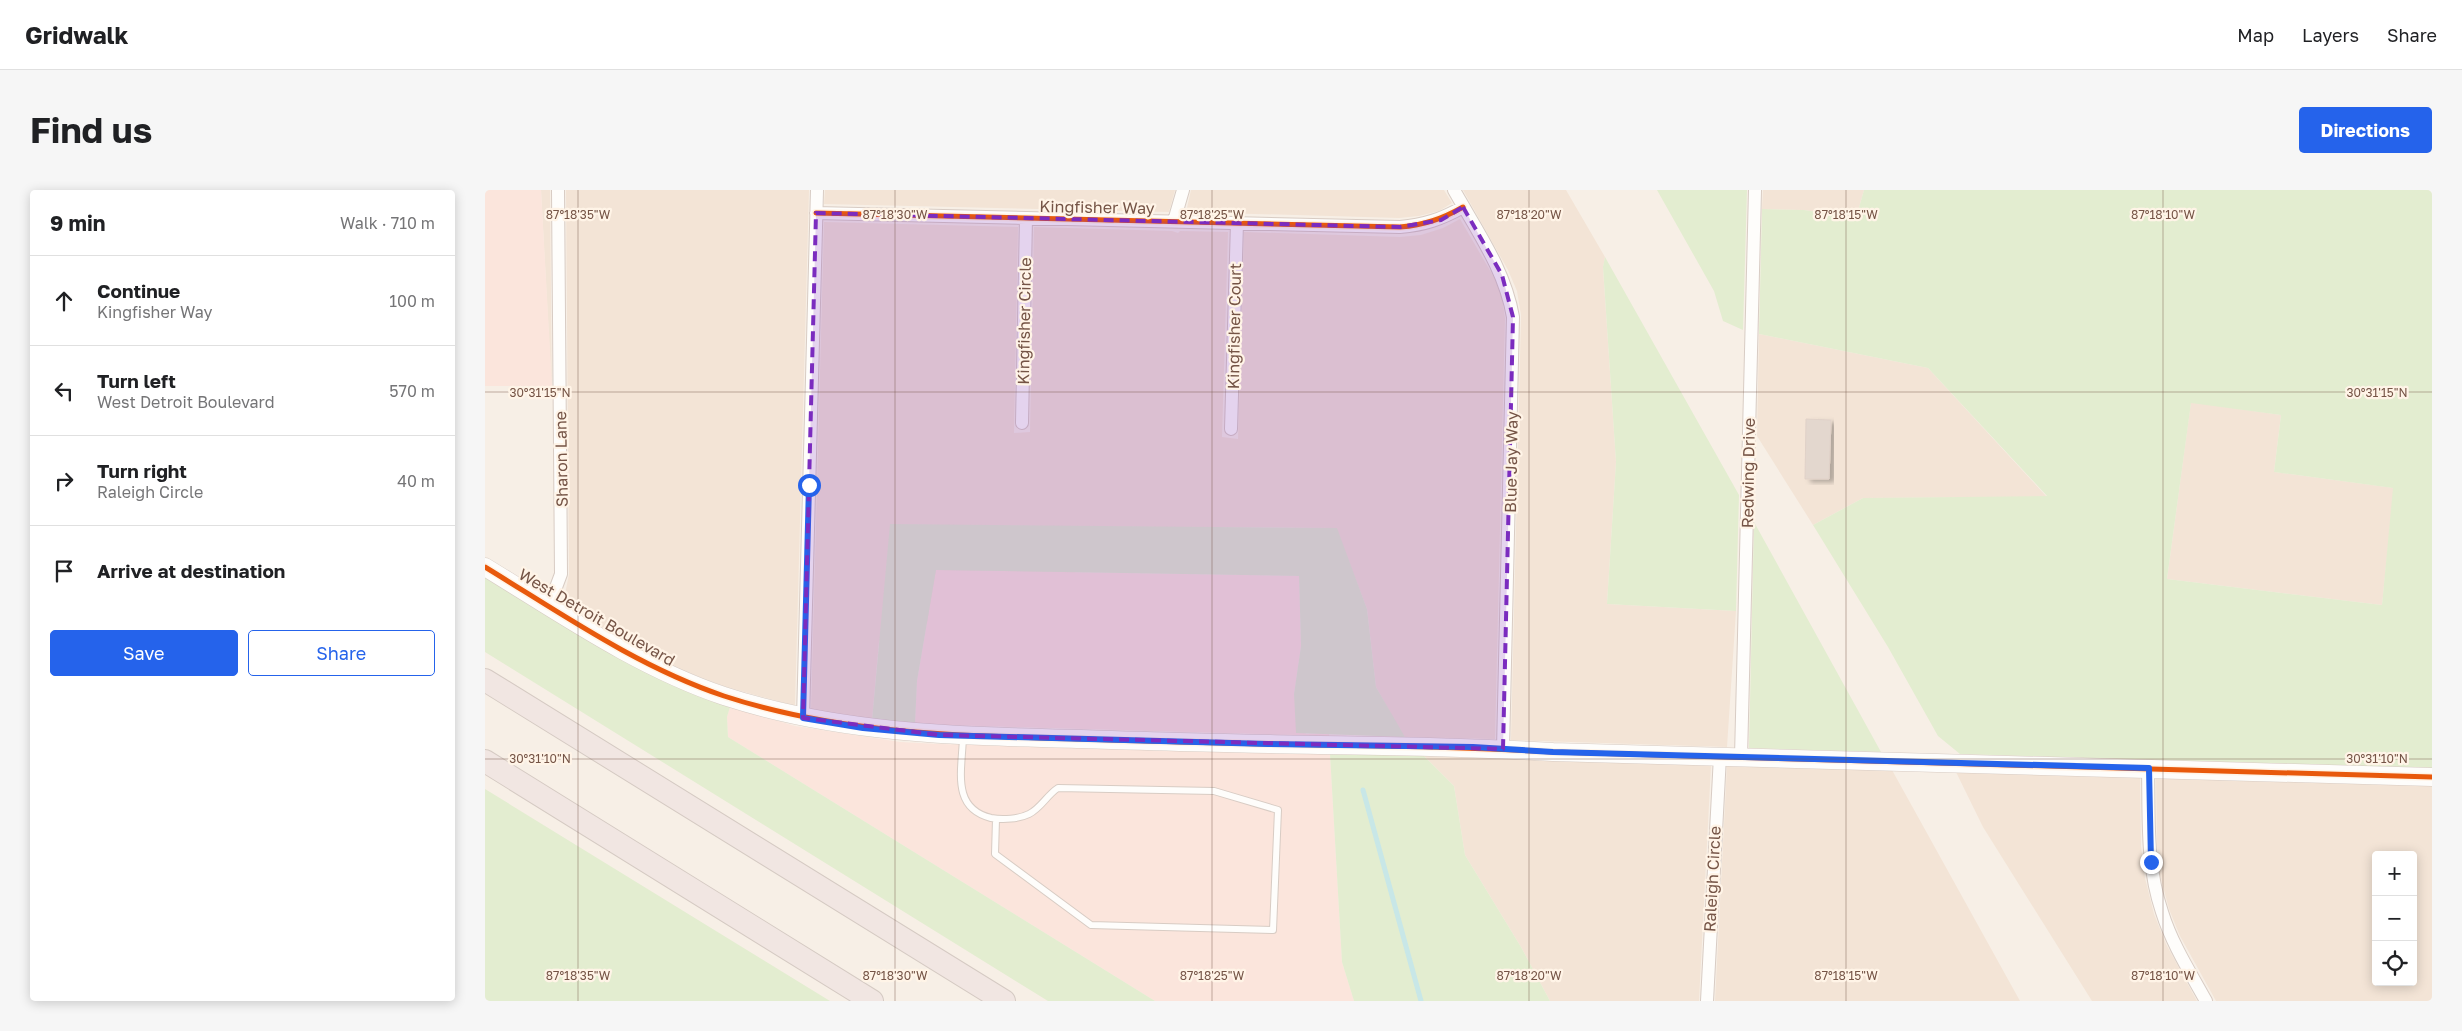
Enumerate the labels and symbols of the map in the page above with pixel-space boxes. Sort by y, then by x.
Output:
street label: Kingfisher Way [1039,196,1155,218]
text: 87°18'35"W [546,207,611,222]
text: 87°18'30"W [862,207,928,222]
text: 87°18'25"W [1180,207,1245,222]
text: 87°18'20"W [1497,207,1562,222]
text: 87°18'15"W [1814,207,1878,222]
text: 87°18'10"W [2131,207,2195,222]
street label: Kingfisher Circle [1013,257,1035,385]
street label: Kingfisher Court [1223,263,1245,389]
text: 30°31'15"N [509,385,571,400]
text: 30°31'15"N [2346,385,2408,400]
street label: Sharon Lane [550,411,572,507]
street label: Blue Jay Way [1500,411,1522,513]
street label: Redwing Drive [1737,418,1759,528]
route start [798,474,821,497]
street label: West Detroit Boulevard [515,564,679,670]
text: 30°31'10"N [509,751,571,766]
text: 30°31'10"N [2346,751,2408,766]
street label: Raleigh Circle [1699,825,1725,933]
route end [2140,851,2163,874]
text: 87°18'35"W [546,968,611,983]
text: 87°18'30"W [862,968,928,983]
text: 87°18'25"W [1180,968,1245,983]
text: 87°18'20"W [1497,968,1562,983]
text: 87°18'15"W [1814,968,1878,983]
text: 87°18'10"W [2131,968,2195,983]

